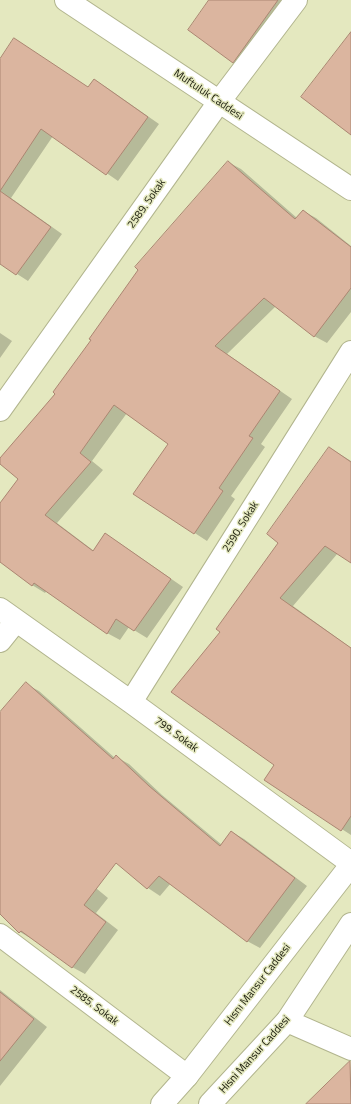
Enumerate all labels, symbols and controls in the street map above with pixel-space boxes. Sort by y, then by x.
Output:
street label: Muftuluk Caddesi [171,67,245,123]
street label: 2589. Sokak [125,177,169,231]
street label: 2590. Sokak [220,499,262,555]
street label: 799. Sokak [151,715,201,755]
street label: Hısnı Mansur Caddesi [222,942,294,1028]
street label: 2585. Sokak [67,984,121,1028]
street label: Hisni Mansur Caddesi [217,1014,293,1096]

